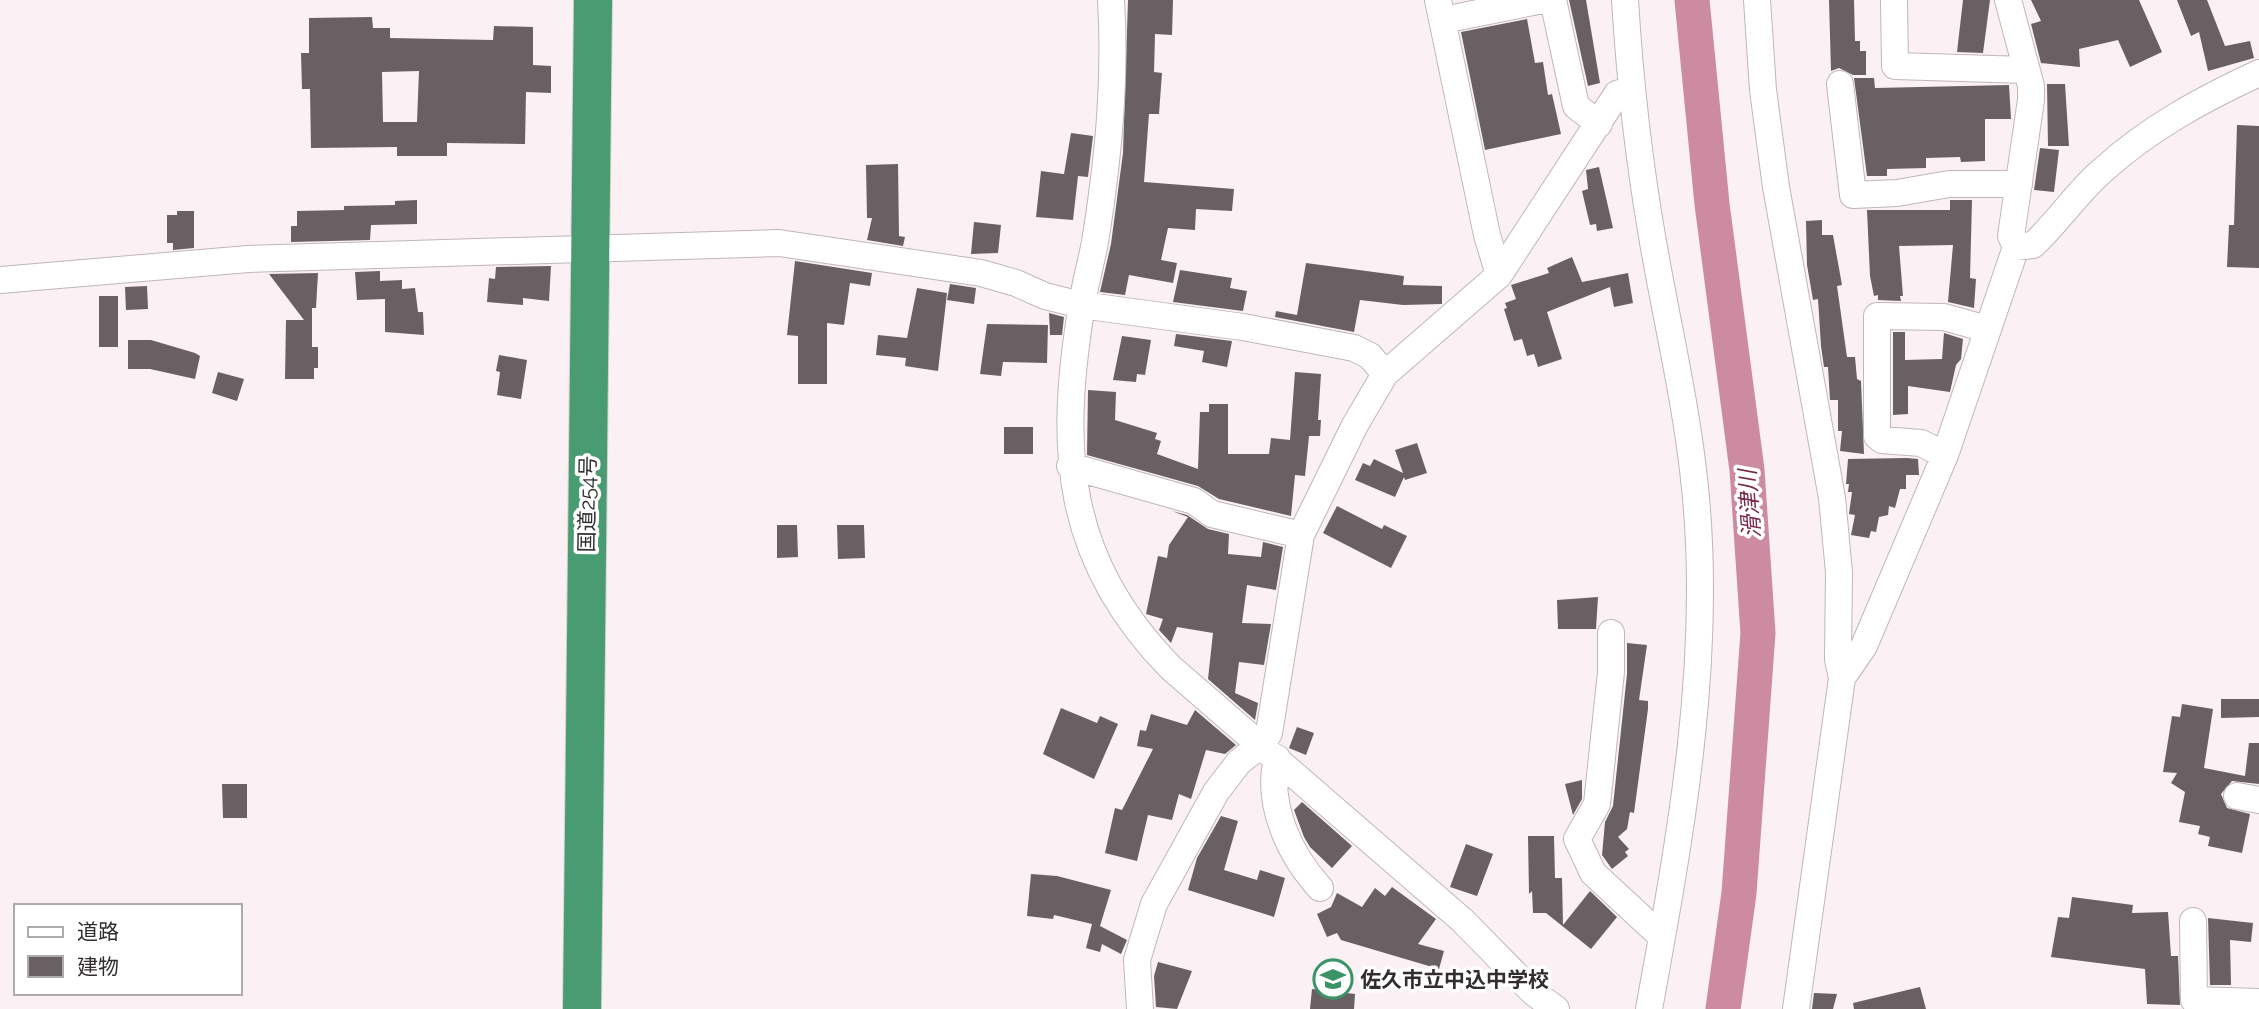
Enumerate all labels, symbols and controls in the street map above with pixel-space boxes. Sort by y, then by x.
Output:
street label: 国道254号 [574,455,600,553]
water label: 滑津川 [1733,466,1765,539]
legend [14,904,242,995]
text: 道路 [77,919,119,944]
text: 建物 [77,954,119,979]
school or university icon: 佐久市立中込中学校 [1312,958,1354,1000]
place label: 佐久市立中込中学校 [1360,967,1549,992]

